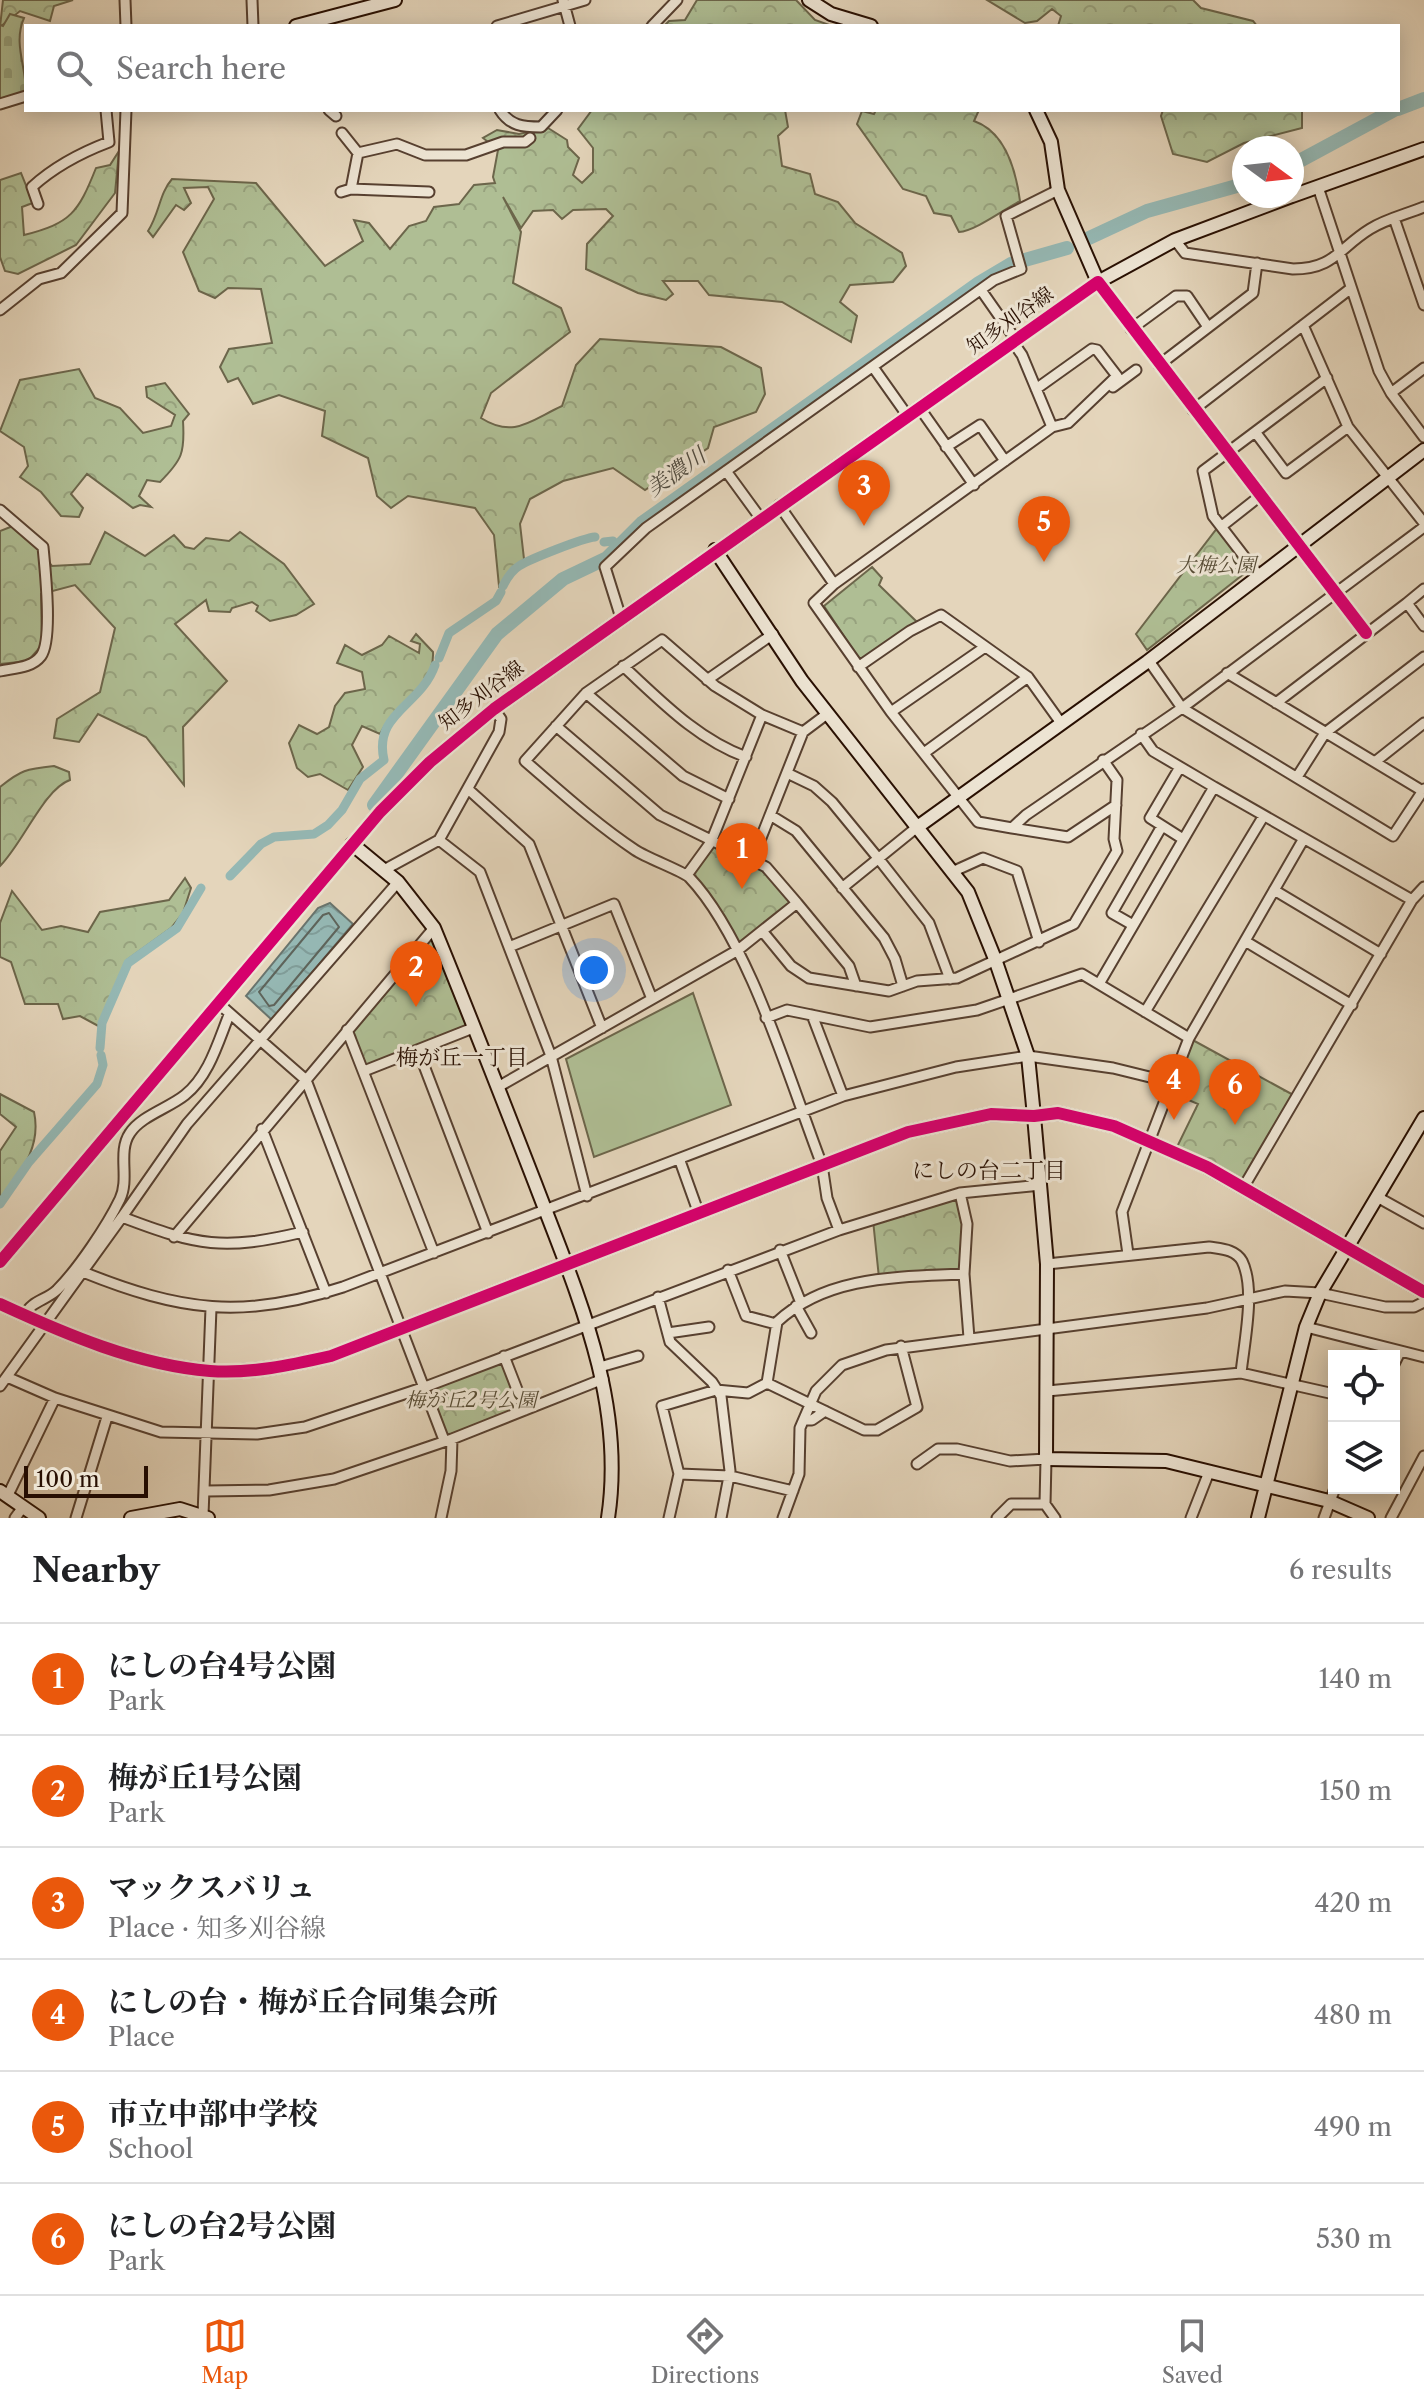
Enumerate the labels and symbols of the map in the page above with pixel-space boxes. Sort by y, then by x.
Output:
north arrow [1232,136,1304,208]
street label: 知多刈谷線 [962,281,1058,359]
water label: 美濃川 [641,441,712,502]
pin: 3 [838,460,890,526]
pin: 5 [1018,496,1070,562]
park label: 大梅公園 [1176,553,1259,577]
street label: 知多刈谷線 [434,655,528,735]
pin: 1 [716,823,768,889]
pin: 2 [390,941,442,1007]
your location [574,950,614,990]
district label: 梅が丘一丁目 [396,1044,528,1071]
pin: 4 [1148,1054,1200,1120]
pin: 6 [1209,1059,1261,1125]
district label: にしの台二丁目 [912,1157,1066,1184]
park label: 梅が丘2号公園 [405,1388,540,1412]
scale bar [24,1462,148,1498]

